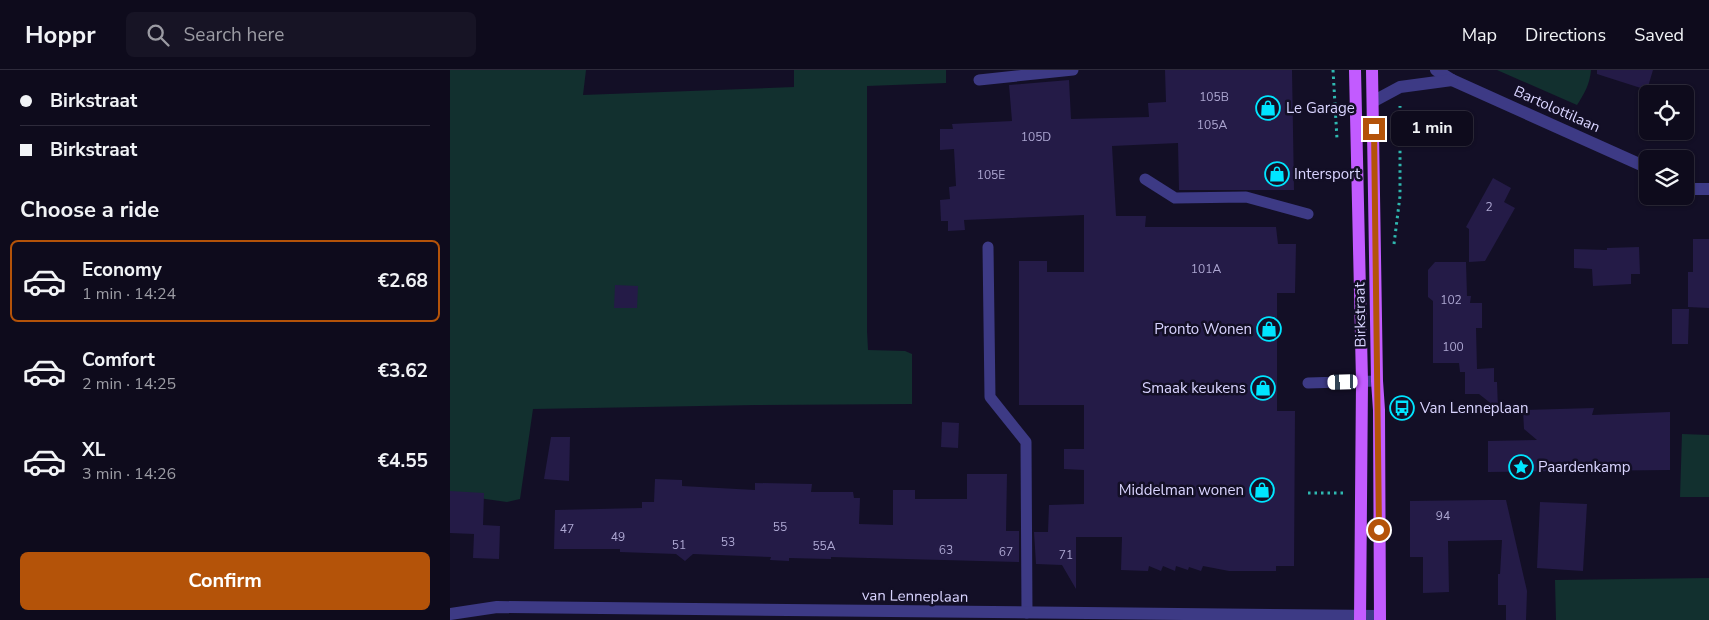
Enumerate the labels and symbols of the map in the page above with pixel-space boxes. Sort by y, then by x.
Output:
street label: Bartolottilaan [1511,81,1603,137]
house number: 105B [1199,89,1229,105]
shop icon: Le Garage [1255,95,1281,121]
place label: Le Garage [1286,98,1355,118]
callout: 1 min [1392,112,1474,146]
house number: 105A [1197,117,1227,133]
route end [1363,118,1385,140]
house number: 105D [1021,129,1051,145]
shop icon: Intersport [1264,161,1290,187]
place label: Intersport [1294,164,1361,184]
house number: 105E [977,167,1005,183]
house number: 2 [1485,199,1493,215]
house number: 101A [1191,261,1221,277]
street label: Birkstraat [1349,281,1371,348]
house number: 102 [1440,292,1462,308]
shop icon: Pronto Wonen [1256,316,1282,342]
place label: Pronto Wonen [1154,319,1252,339]
house number: 100 [1442,339,1464,355]
car [1327,374,1358,390]
shop icon: Smaak keukens [1250,375,1276,401]
place label: Smaak keukens [1142,378,1246,398]
bus stop icon: Van Lenneplaan [1389,395,1415,421]
place label: Van Lenneplaan [1419,398,1528,418]
place icon: Paardenkamp [1508,454,1534,480]
place label: Paardenkamp [1538,457,1631,477]
shop icon: Middelman wonen [1249,477,1275,503]
place label: Middelman wonen [1119,480,1244,500]
house number: 94 [1436,508,1450,524]
house number: 55 [773,519,787,535]
route start [1368,519,1390,541]
house number: 47 [560,521,574,537]
house number: 49 [611,529,625,545]
house number: 53 [721,534,735,550]
house number: 51 [672,537,686,553]
house number: 55A [812,538,836,554]
house number: 63 [939,542,953,558]
house number: 67 [999,544,1013,560]
house number: 71 [1059,547,1073,563]
street label: van Lenneplaan [862,585,968,607]

